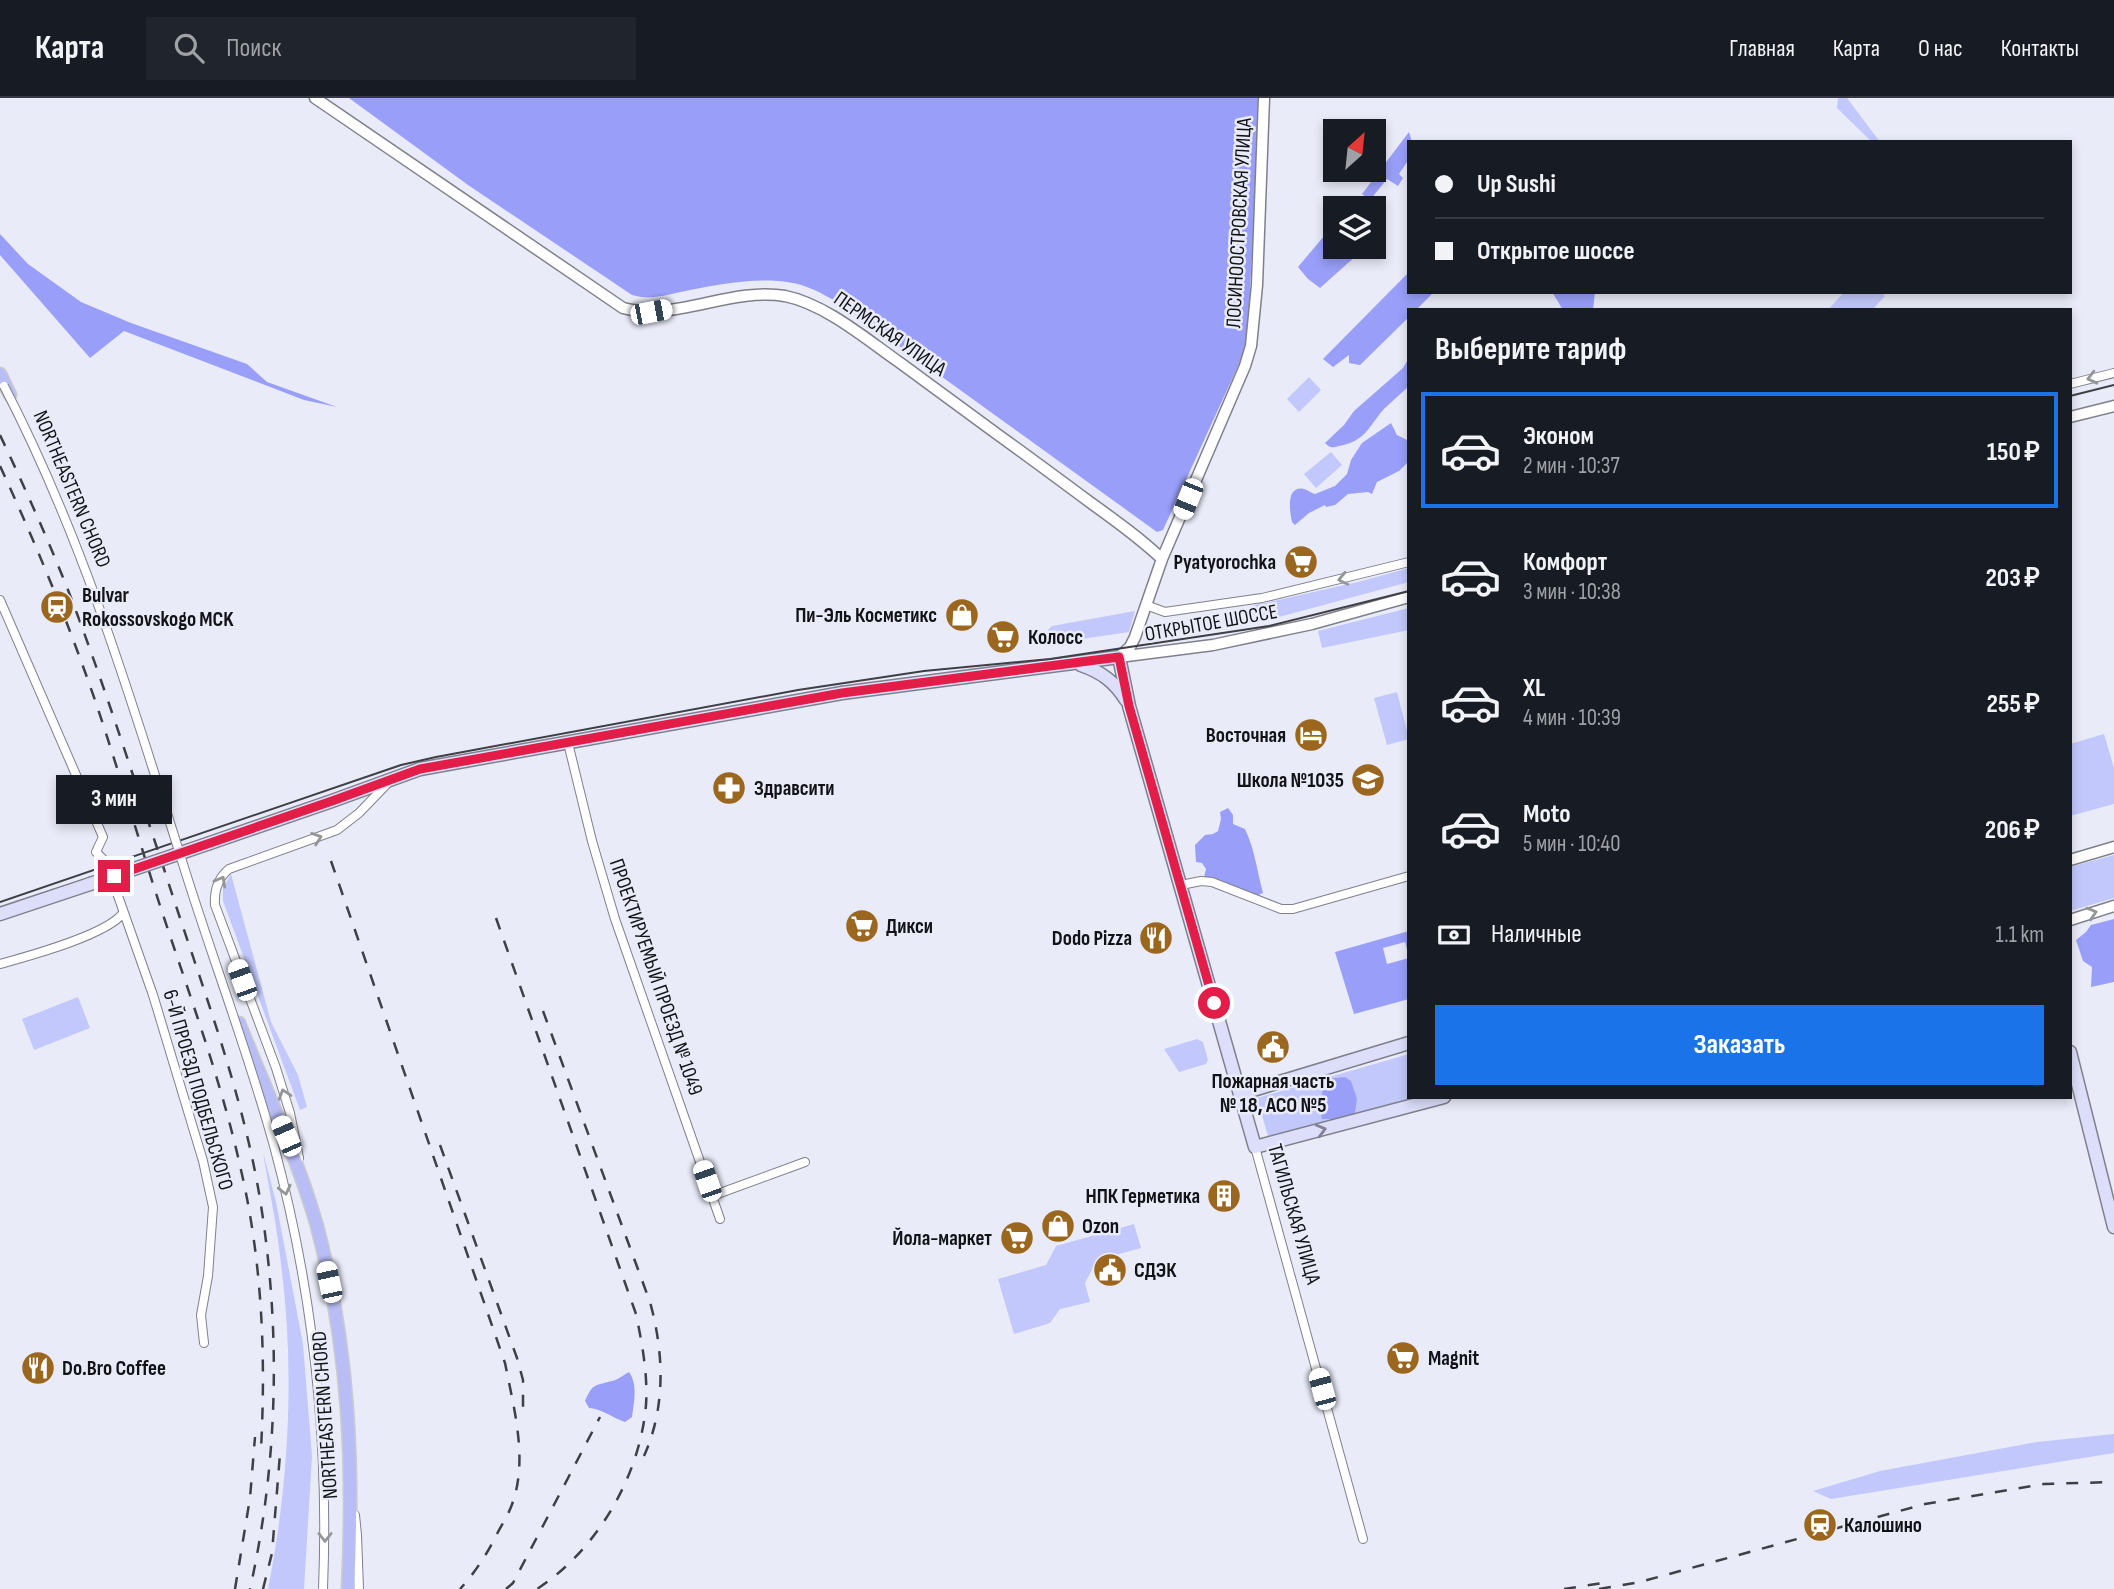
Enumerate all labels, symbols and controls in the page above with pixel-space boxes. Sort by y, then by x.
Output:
search box [146,17,636,80]
text: Карта [35,28,104,68]
icon: search [170,29,208,67]
text: Поиск [226,33,281,64]
text: Главная [1729,34,1795,63]
text: Карта [1833,34,1880,63]
text: О нас [1918,34,1963,63]
text: Контакты [2001,34,2079,63]
street label: ЛОСИНООСТРОВСКАЯ УЛИЦА [1221,116,1257,329]
north arrow [1323,119,1386,182]
map controls [1323,119,1386,259]
text: Up Sushi [1477,169,1556,200]
button: layers [1323,196,1386,259]
text: Открытое шоссе [1477,236,1635,267]
street label: ПЕРМСКАЯ УЛИЦА [829,286,952,382]
car [629,298,674,326]
text: Выберите тариф [1435,330,1626,369]
one-way arrow [2086,370,2098,384]
street label: NORTHEASTERN CHORD [28,407,116,571]
icon: car [1439,419,1502,482]
text: Эконом [1523,421,1594,452]
text: 150 ₽ [1987,437,2040,468]
text: 2 мин · 10:37 [1523,452,1620,480]
car [1171,476,1206,522]
supermarket icon: Pyatyorochka [1282,543,1320,581]
icon: car [1439,545,1502,608]
text: Комфорт [1523,547,1607,578]
place label: Pyatyorochka [1173,550,1276,575]
text: 203 ₽ [1985,563,2040,594]
one-way arrow [1337,571,1349,585]
text: 3 мин · 10:38 [1523,578,1621,606]
place label: Bulvar Rokossovskogo MCK [82,583,234,632]
station icon: Bulvar Rokossovskogo MCK [38,588,76,626]
shop icon: Пи-Эль Косметикс [943,596,981,634]
street label: ОТКРЫТОЕ ШОССЕ [1143,599,1279,647]
place label: Пи-Эль Косметикс [795,603,937,628]
supermarket icon: Колосс [984,618,1022,656]
place label: Колосс [1028,625,1083,650]
icon: car [1439,671,1502,734]
text: XL [1523,673,1545,704]
text: 255 ₽ [1987,689,2040,720]
text: 4 мин · 10:39 [1523,704,1621,732]
hotel icon: Восточная [1292,716,1330,754]
place label: Восточная [1206,723,1286,748]
school or university icon: Школа №1035 [1349,761,1387,799]
place label: Школа №1035 [1237,768,1344,793]
pharmacy icon: Здравсити [710,769,748,807]
callout: 3 мин [56,774,172,824]
place label: Здравсити [754,776,835,801]
text: 3 мин [91,785,137,813]
icon: car [1439,797,1502,860]
text: Moto [1523,799,1571,830]
text: 206 ₽ [1985,815,2040,846]
text: 5 мин · 10:40 [1523,830,1620,858]
one-way arrow [310,832,322,846]
street label: ПРОЕКТИРУЕМЫЙ ПРОЕЗД № 1049 [604,855,708,1099]
route end [98,860,130,892]
one-way arrow [213,876,226,889]
one-way arrow [2086,906,2098,921]
supermarket icon: Дикси [843,907,881,945]
place label: Дикси [886,914,933,939]
icon: cash [1435,916,1473,954]
restaurant icon: Dodo Pizza [1137,919,1175,957]
text: Наличные [1491,919,1582,950]
text: 1.1 km [1995,921,2044,949]
place label: Dodo Pizza [1052,926,1132,951]
car [225,957,260,1003]
street label: 6-Й ПРОЕЗД ПОДБЕЛЬСКОГО [157,987,239,1193]
route start [1198,987,1230,1019]
button: Заказать [1435,1005,2044,1085]
public building icon: Пожарная часть № 18, АСО №5 [1254,1028,1292,1066]
place label: Пожарная часть № 18, АСО №5 [1211,1069,1335,1118]
one-way arrow [278,1088,293,1100]
car [268,1113,305,1159]
one-way arrow [1315,1124,1327,1138]
street label: ТАГИЛЬСКАЯ УЛИЦА [1262,1141,1326,1288]
car [691,1158,724,1204]
building icon: НПК Герметика [1205,1177,1243,1215]
one-way arrow [277,1184,291,1196]
place label: НПК Герметика [1086,1184,1200,1209]
shop icon: Ozon [1039,1207,1077,1245]
place label: Ozon [1082,1214,1119,1239]
supermarket icon: Йола-маркет [998,1219,1036,1257]
place label: Йола-маркет [892,1226,992,1251]
public building icon: СДЭК [1091,1251,1129,1289]
place label: СДЭК [1134,1258,1177,1283]
car [315,1259,344,1305]
street label: NORTHEASTERN CHORD [307,1330,343,1500]
supermarket icon: Magnit [1384,1339,1422,1377]
place label: Magnit [1428,1346,1479,1371]
restaurant icon: Do.Bro Coffee [19,1349,57,1387]
place label: Do.Bro Coffee [62,1356,166,1381]
car [1307,1366,1338,1412]
station icon: Калошино [1801,1506,1839,1544]
place label: Калошино [1844,1513,1922,1538]
one-way arrow [317,1532,333,1542]

